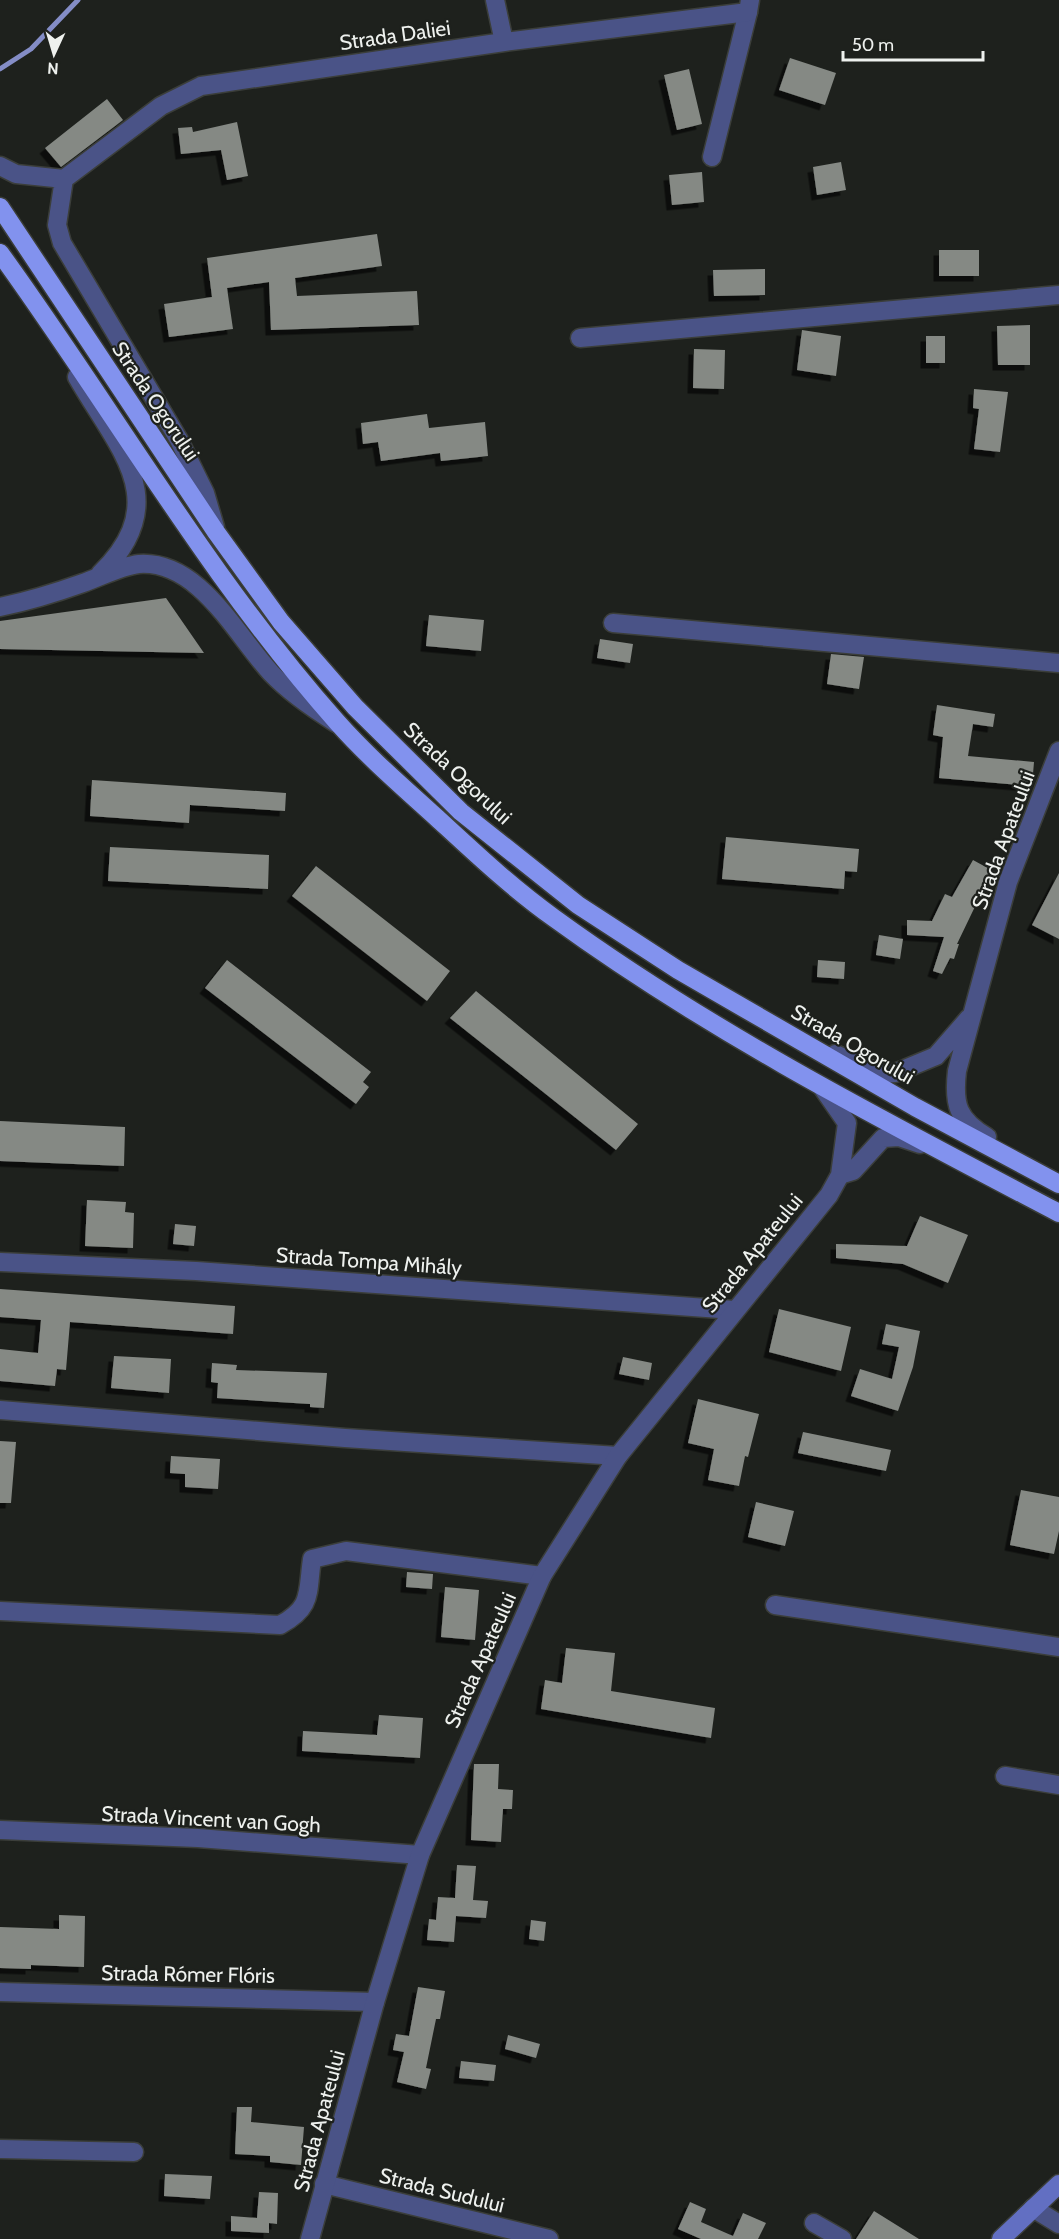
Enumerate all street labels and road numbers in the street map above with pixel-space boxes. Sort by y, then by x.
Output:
street label: Strada Daliei [338,15,452,55]
street label: Strada Ogorului [107,337,205,465]
street label: Strada Ogorului [399,717,517,829]
street label: Strada Apateului [966,767,1040,913]
street label: Strada Ogorului [787,999,919,1089]
street label: Strada Apateului [696,1189,808,1317]
street label: Strada Tompa Mihály [275,1242,463,1280]
street label: Strada Apateului [439,1588,521,1732]
street label: Strada Vincent van Gogh [101,1801,321,1837]
street label: Strada Rómer Flóris [101,1960,275,1988]
street label: Strada Apateului [288,2047,350,2195]
street label: Strada Sudului [377,2162,507,2218]

